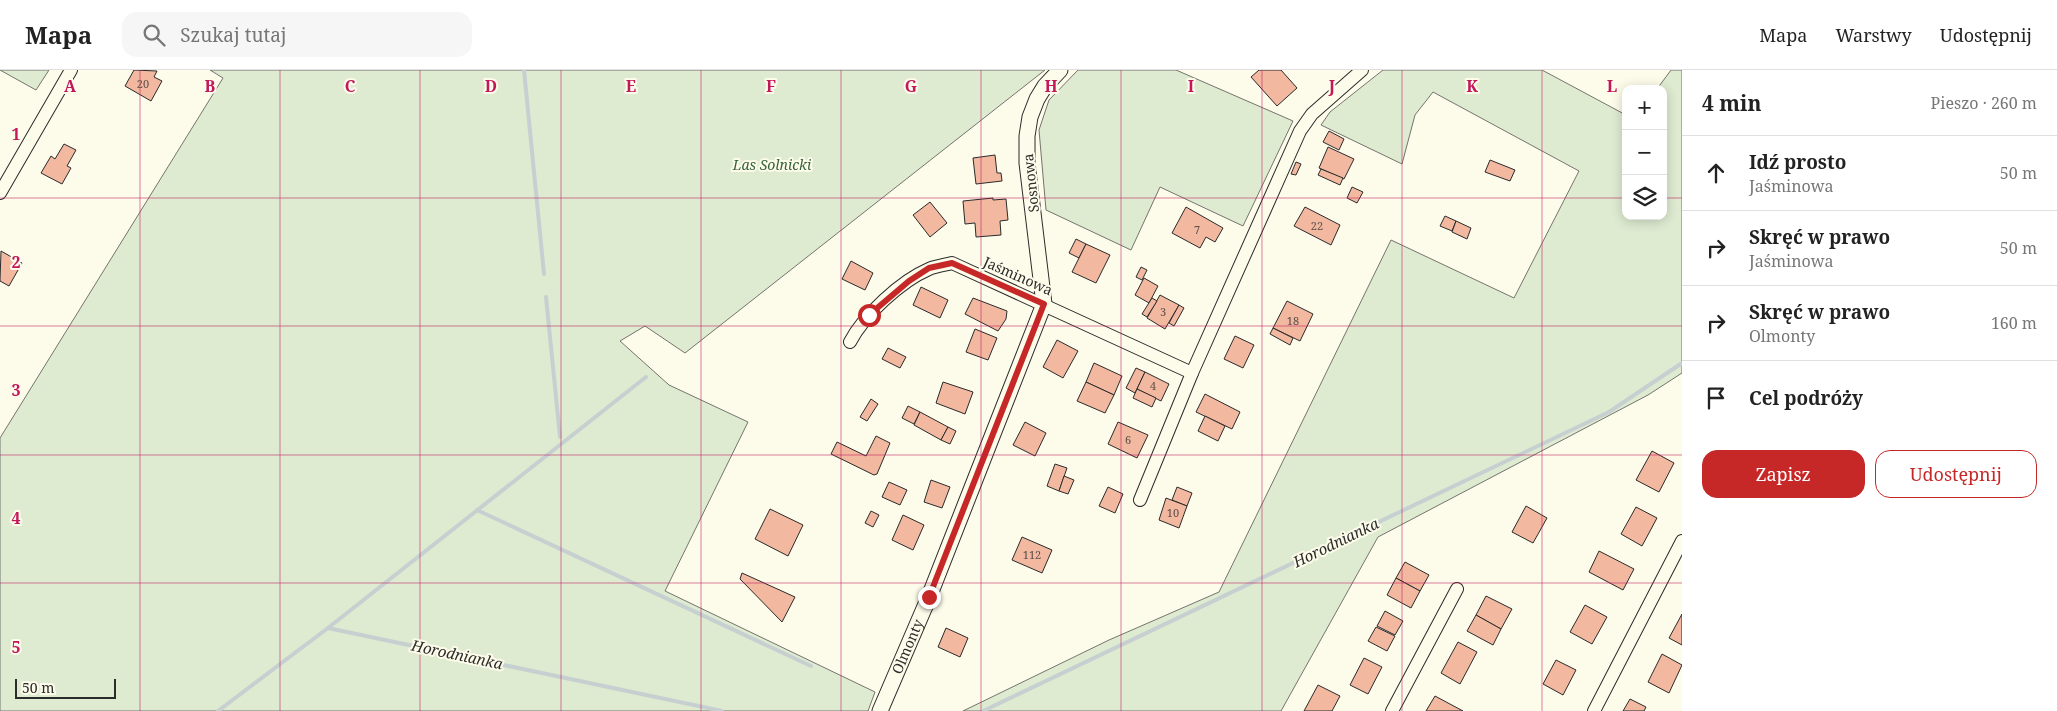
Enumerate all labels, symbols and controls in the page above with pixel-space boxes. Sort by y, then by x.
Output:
search box [122,12,472,57]
text: Mapa [25,18,92,51]
icon: search [140,21,168,49]
text: Szukaj tutaj [180,22,287,48]
text: Mapa [1759,23,1807,47]
text: Warstwy [1835,23,1912,47]
text: Udostępnij [1940,23,2032,47]
text: A [64,75,77,97]
text: B [205,75,216,97]
text: C [345,75,356,97]
text: D [485,75,497,97]
text: E [626,75,636,97]
text: F [766,75,776,97]
text: G [905,75,917,97]
text: H [1044,75,1058,97]
text: I [1188,75,1194,97]
text: J [1328,75,1336,97]
text: K [1466,75,1478,97]
text: L [1607,75,1617,97]
house number: 20 [137,76,149,91]
map controls [1622,85,1667,220]
button: + [1622,85,1667,130]
text: 4 min [1702,89,1761,117]
text: Pieszo · 260 m [1931,92,2037,114]
text: 1 [11,123,21,145]
button: − [1622,130,1667,175]
text: Idź prosto [1749,149,1846,175]
street label: Sosnowa [1018,153,1043,213]
park label: Las Solnicki [732,155,812,174]
icon: ahead [1702,159,1730,187]
text: 50 m [2000,162,2037,184]
button: layers [1622,175,1667,220]
text: Jaśminowa [1749,175,1834,197]
house number: 22 [1311,218,1323,233]
house number: 7 [1194,222,1200,237]
text: Skręć w prawo [1749,224,1890,250]
icon: right [1702,234,1730,262]
text: 50 m [2000,237,2037,259]
text: Jaśminowa [1749,250,1834,272]
text: 2 [11,251,21,273]
street label: Jaśminowa [980,251,1056,299]
text: Skręć w prawo [1749,299,1890,325]
route start [858,304,881,327]
house number: 3 [1160,304,1166,319]
icon: right [1702,309,1730,337]
text: 160 m [1991,312,2037,334]
house number: 18 [1287,313,1299,328]
text: Olmonty [1749,325,1815,347]
house number: 4 [1150,378,1156,393]
text: 3 [11,379,21,401]
icon: arrive [1702,384,1730,412]
text: Cel podróży [1749,385,1863,411]
house number: 6 [1125,432,1131,447]
button: Zapisz [1702,450,1865,498]
button: Udostępnij [1875,450,2037,498]
house number: 10 [1167,505,1179,520]
text: 4 [11,507,21,529]
water label: Horodnianka [1288,513,1382,572]
house number: 112 [1023,547,1041,562]
route end [918,586,941,609]
street label: Olmonty [887,616,927,677]
water label: Horodnianka [409,634,505,674]
text: 5 [11,636,21,658]
scale bar [15,676,116,699]
text: 50 m [22,678,55,697]

